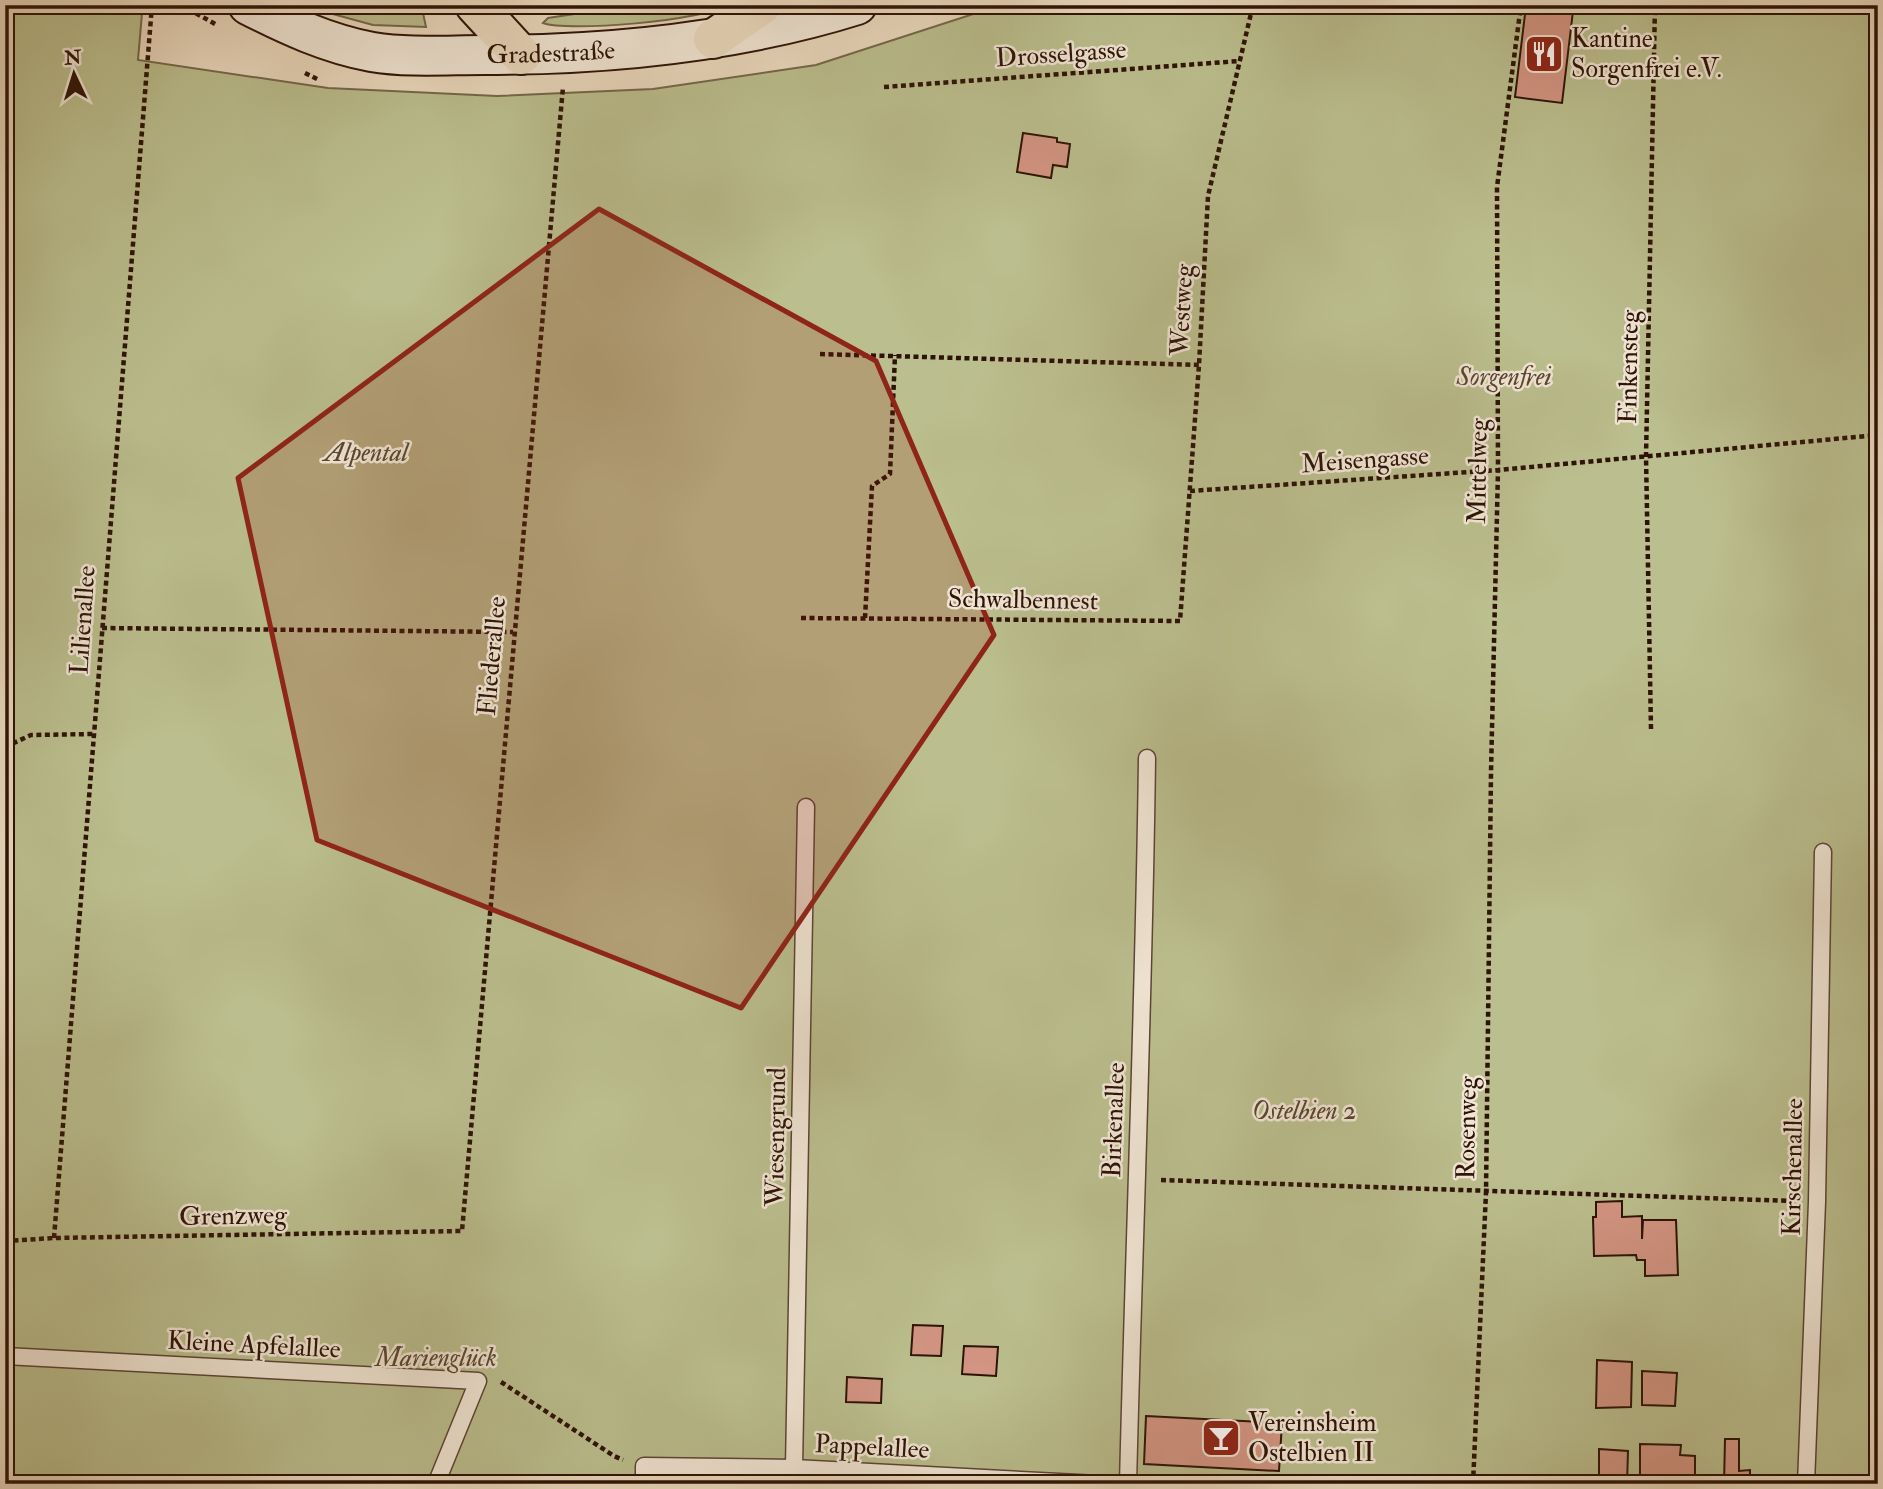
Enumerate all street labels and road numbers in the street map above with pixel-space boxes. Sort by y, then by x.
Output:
street label: Drosselgasse [995,33,1128,75]
street label: Gradestraße [486,34,616,71]
street label: Westweg [1164,262,1200,358]
street label: Finkensteg [1612,309,1646,424]
street label: Mittelweg [1461,417,1495,524]
street label: Meisengasse [1300,440,1430,480]
street label: Lilienallee [63,564,103,676]
street label: Schwalbennest [948,583,1098,617]
street label: Fliederallee [471,595,513,717]
street label: Birkenallee [1096,1062,1132,1178]
street label: Wiesengrund [759,1067,793,1208]
street label: Rosenweg [1450,1075,1484,1180]
street label: Kirschenallee [1776,1098,1810,1236]
street label: Grenzweg [179,1199,288,1233]
street label: Kleine Apfelallee [167,1324,342,1367]
street label: Pappelallee [814,1428,930,1467]

